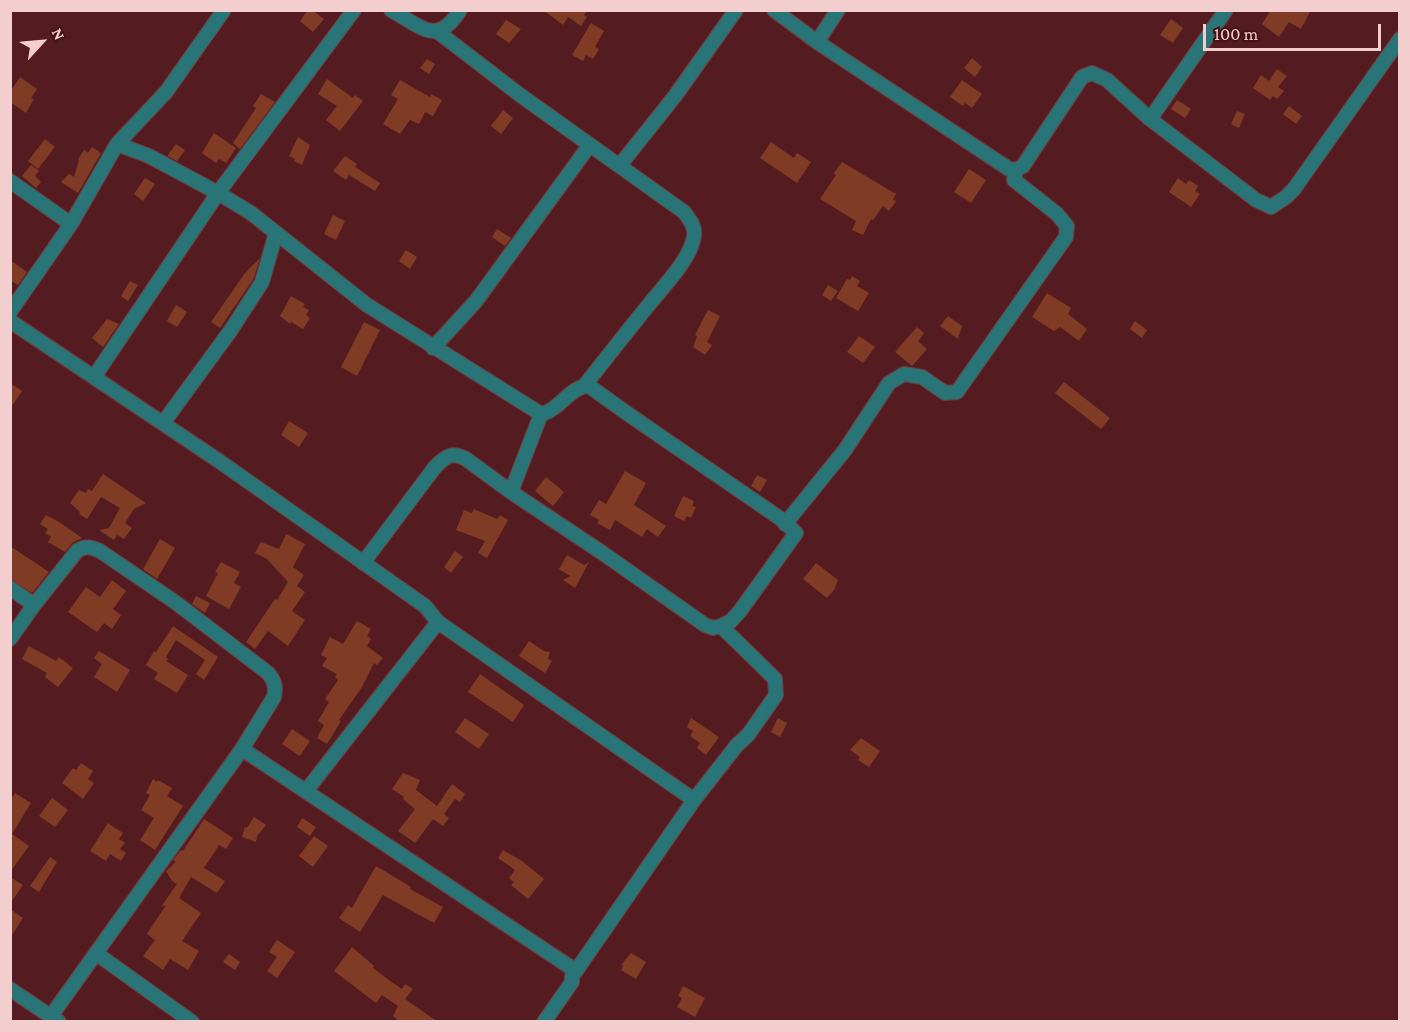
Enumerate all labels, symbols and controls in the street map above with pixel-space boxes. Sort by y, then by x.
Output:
north arrow [12,12,72,72]
scale bar [1206,12,1384,50]
text: 100 m [1214,24,1258,44]
text: N [49,25,69,43]

